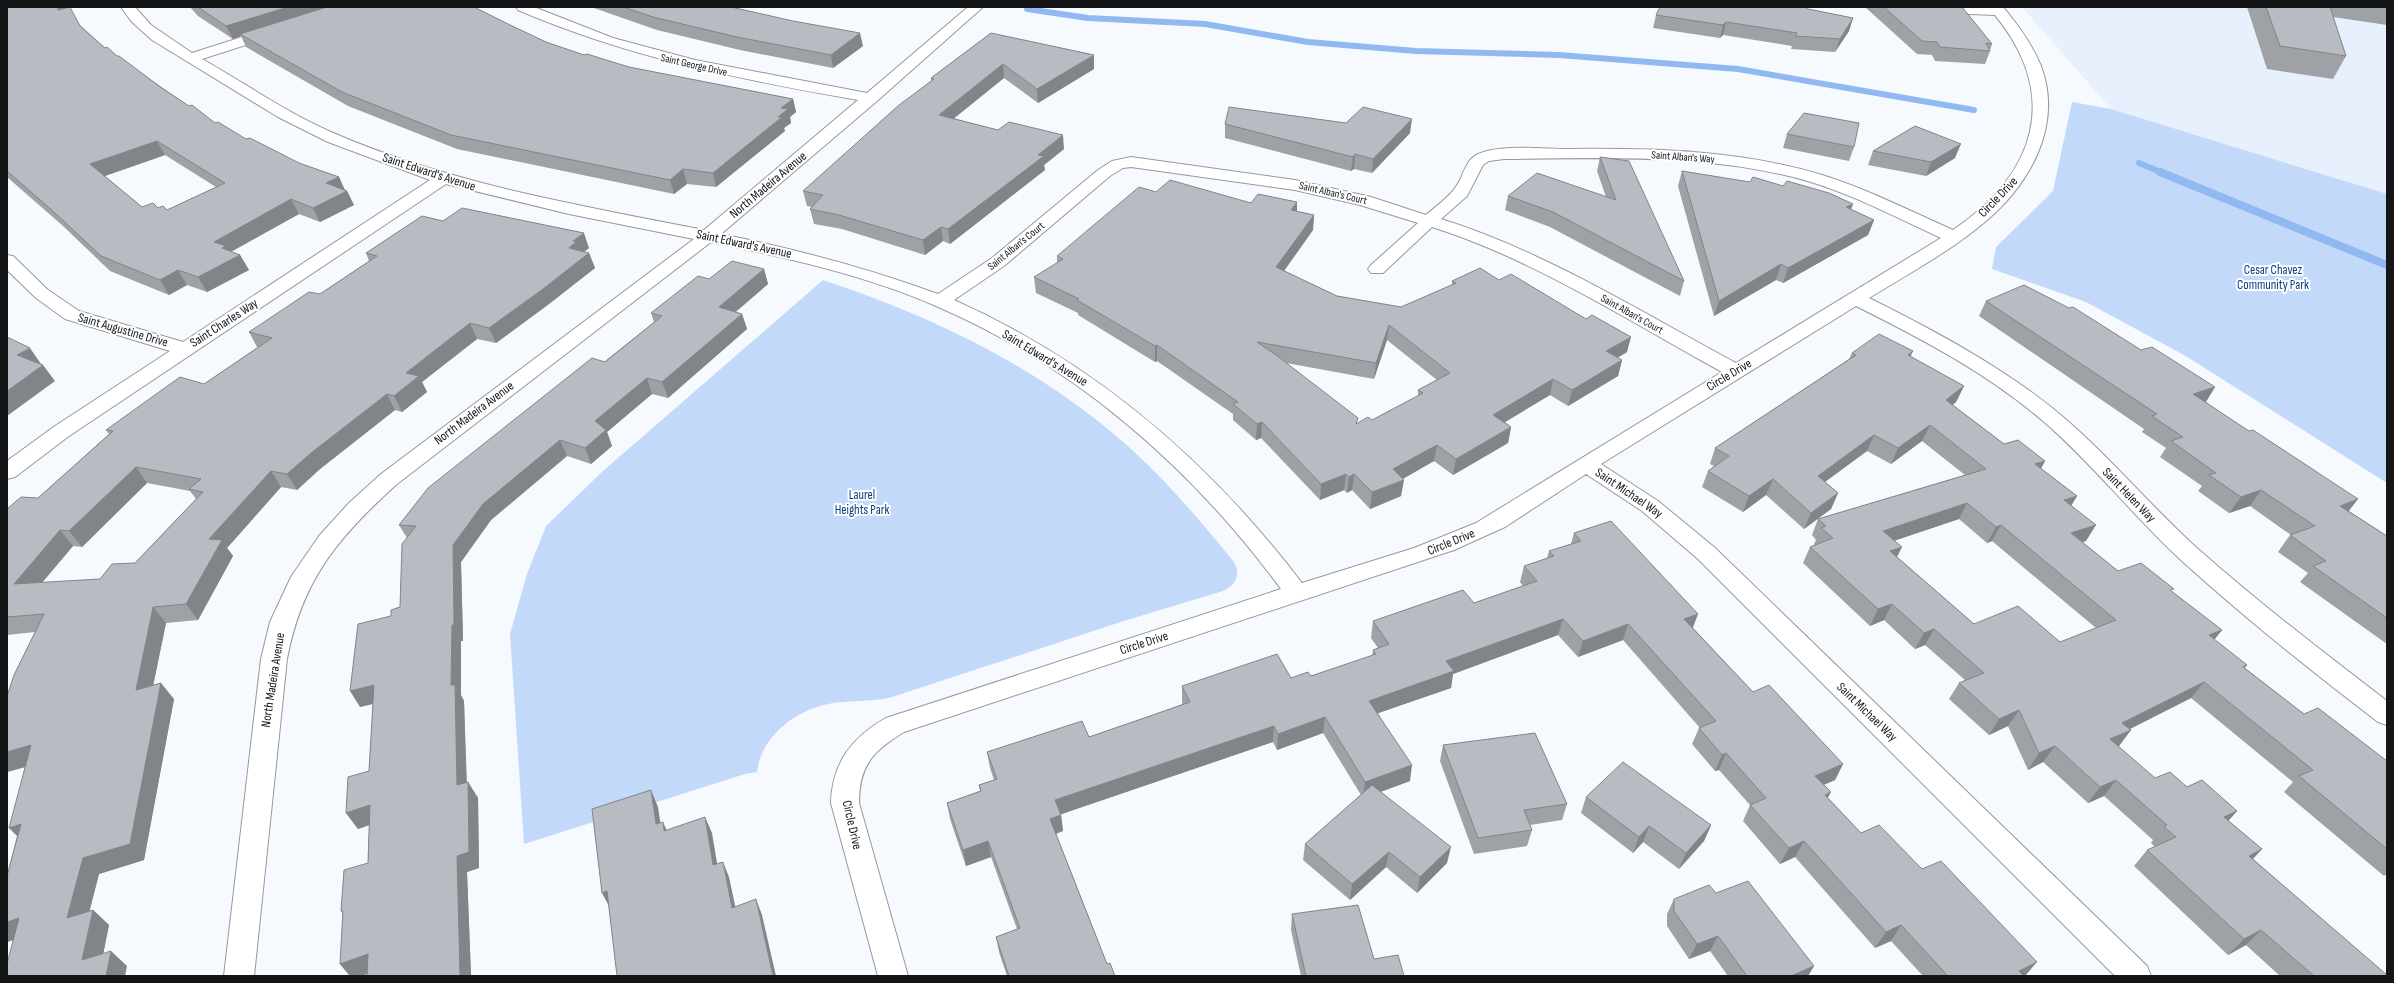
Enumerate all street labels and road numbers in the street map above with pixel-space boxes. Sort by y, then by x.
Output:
street label: Saint George Drive [659,51,729,79]
street label: North Madeira Avenue [726,148,810,222]
street label: Saint Alban's Way [1651,148,1716,166]
street label: Saint Edward's Avenue [380,149,478,195]
street label: Circle Drive [1975,174,2021,220]
street label: Saint Alban's Court [1298,179,1369,207]
street label: Saint Alban's Court [985,219,1048,273]
street label: Saint Edward's Avenue [695,226,793,262]
street label: Saint Alban's Court [1599,292,1666,337]
street label: Saint Charles Way [187,295,261,351]
street label: Saint Augustine Drive [76,310,170,350]
street label: Saint Edward's Avenue [999,326,1091,390]
street label: Circle Drive [1704,355,1754,395]
street label: North Madeira Avenue [431,378,517,448]
street label: Saint Michael Way [1592,464,1666,522]
street label: Saint Helen Way [2099,464,2159,526]
street label: Circle Drive [1425,525,1477,559]
street label: Circle Drive [1118,628,1170,658]
street label: North Madeira Avenue [258,631,288,729]
street label: Saint Michael Way [1833,679,1901,745]
street label: Circle Drive [839,799,865,851]

